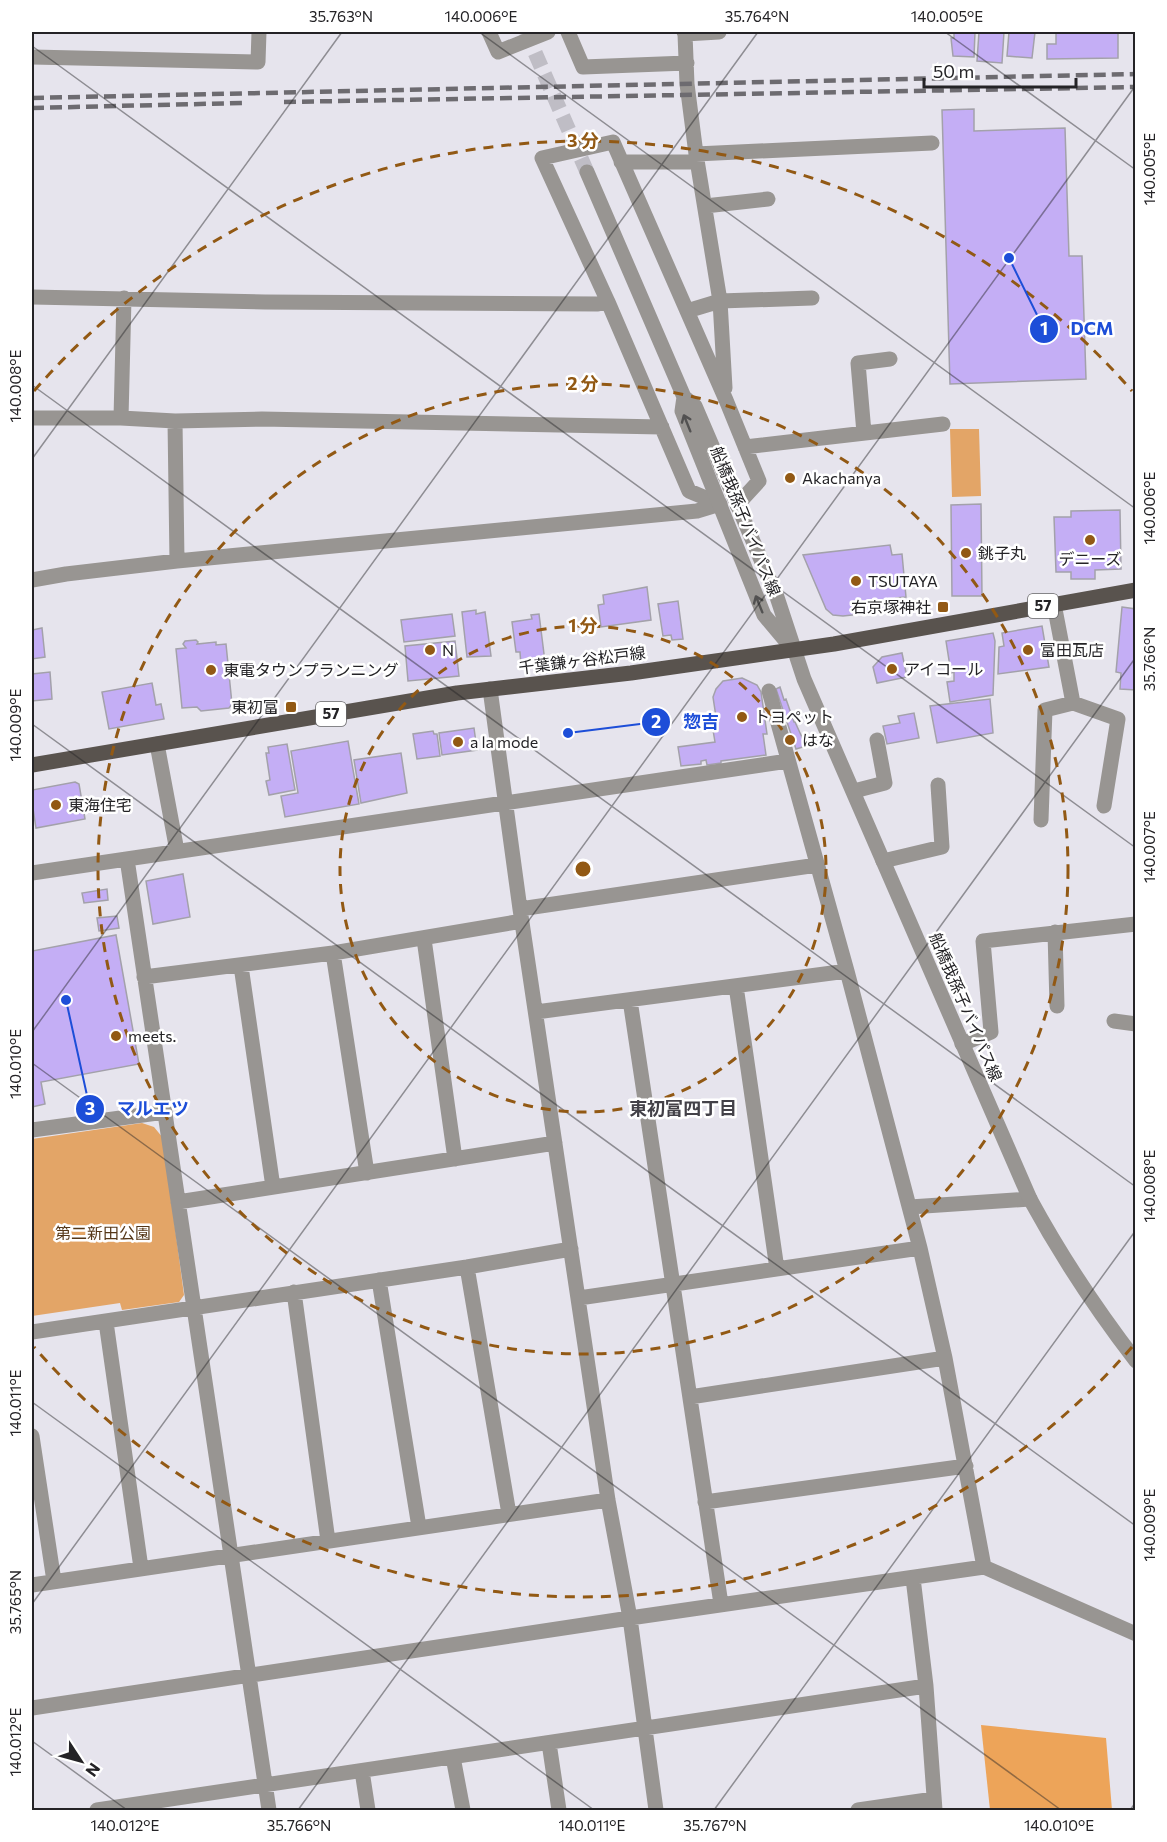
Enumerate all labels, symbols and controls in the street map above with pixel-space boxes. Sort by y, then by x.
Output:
text: 35.763°N [309,7,373,25]
text: 140.006°E [445,7,518,25]
text: 35.764°N [725,7,789,25]
text: 140.005°E [911,7,983,25]
scale bar [924,51,1076,89]
text: 50 m [933,60,974,82]
text: 3 分 [567,129,599,151]
text: 140.005°E [1140,133,1158,205]
callout: DCM [1029,311,1126,347]
text: 1 [1040,317,1048,339]
text: DCM [1071,317,1113,339]
text: 140.008°E [6,349,24,422]
text: 2 分 [567,372,599,394]
one-way arrow [681,414,692,432]
street label: 船橋我孫子バイパス線 [708,443,785,598]
place label: Akachanya [802,468,881,487]
marker: Akachanya [783,471,797,485]
text: 140.006°E [1140,471,1158,544]
marker: デニーズ [1083,533,1097,547]
place label: 銚子丸 [978,543,1026,562]
marker: 銚子丸 [959,546,973,560]
place label: デニーズ [1058,549,1122,568]
place label: TSUTAYA [868,571,938,590]
marker: TSUTAYA [849,574,863,588]
road number: 57 [1028,594,1058,618]
one-way arrow [753,595,764,613]
place label: 右京塚神社 [851,597,931,616]
marker: 右京塚神社 [936,600,950,614]
text: 1 分 [568,614,598,636]
text: 35.766°N [1140,627,1158,691]
place label: N [442,640,454,659]
place label: 富田瓦店 [1040,640,1104,659]
street label: 千葉鎌ヶ谷松戸線 [517,642,647,677]
marker: N [423,643,437,657]
marker: 富田瓦店 [1021,643,1035,657]
place label: アイコール [904,659,983,678]
place label: 東電タウンプランニング [223,660,399,679]
marker: アイコール [885,662,899,676]
marker: 東電タウンプランニング [204,663,218,677]
text: 140.009°E [6,688,24,761]
place label: 東初富 [231,697,279,716]
marker: 東初富 [284,700,298,714]
road number: 57 [316,702,346,726]
callout: 惣吉 [641,704,731,740]
place label: トヨペット [754,707,834,726]
text: 2 [651,710,661,732]
text: 惣吉 [683,710,719,732]
marker: トヨペット [735,710,749,724]
place label: はな [802,730,834,749]
place label: a la mode [470,732,538,751]
marker: はな [783,733,797,747]
marker: a la mode [451,735,465,749]
place label: 東海住宅 [68,795,132,814]
marker: 東海住宅 [49,798,63,812]
text: 140.007°E [1140,811,1158,883]
centre of rings [573,859,593,879]
street label: 船橋我孫子バイパス線 [927,930,1006,1084]
place label: meets. [128,1026,176,1045]
text: 140.010°E [6,1029,24,1099]
marker: meets. [109,1029,123,1043]
callout: マルエツ [75,1091,201,1127]
text: 3 [85,1097,95,1119]
text: マルエツ [117,1097,189,1119]
district label: 東初富四丁目 [629,1097,737,1119]
text: 140.008°E [1140,1149,1158,1222]
park label: 第二新田公園 [55,1223,151,1242]
text: 140.011°E [6,1369,24,1436]
text: 140.009°E [1140,1488,1158,1561]
text: 35.765°N [6,1570,24,1634]
text: 140.012°E [6,1707,24,1776]
north arrow [51,1731,111,1791]
text: N [82,1760,105,1781]
text: 140.012°E [91,1816,160,1834]
text: 35.766°N [267,1816,331,1834]
text: 140.011°E [559,1816,626,1834]
text: 35.767°N [683,1816,747,1834]
text: 140.010°E [1024,1816,1094,1834]

